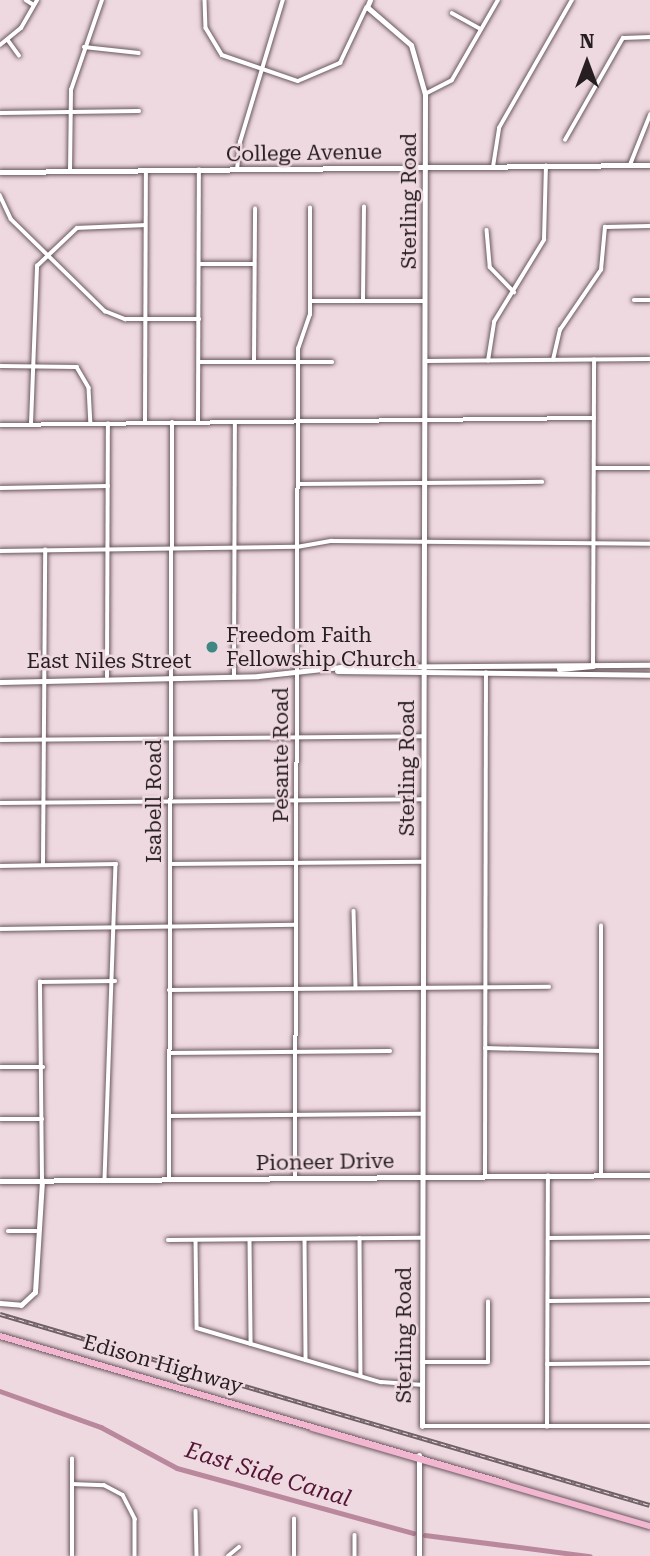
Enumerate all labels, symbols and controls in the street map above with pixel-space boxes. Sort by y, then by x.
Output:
north arrow [552,28,622,98]
text: N [580,30,594,53]
street label: Sterling Road [396,133,422,269]
street label: College Avenue [226,139,382,167]
place label: Freedom Faith Fellowship Church [226,622,416,672]
marker: Freedom Faith Fellowship Church [204,639,220,655]
street label: East Niles Street [26,648,192,674]
street label: Pesante Road [268,687,294,823]
street label: Sterling Road [394,700,420,836]
street label: Isabell Road [141,739,167,863]
street label: Pioneer Drive [255,1148,395,1176]
street label: Sterling Road [391,1267,417,1403]
street label: Edison Highway [80,1329,246,1399]
water label: East Side Canal [182,1437,354,1513]

